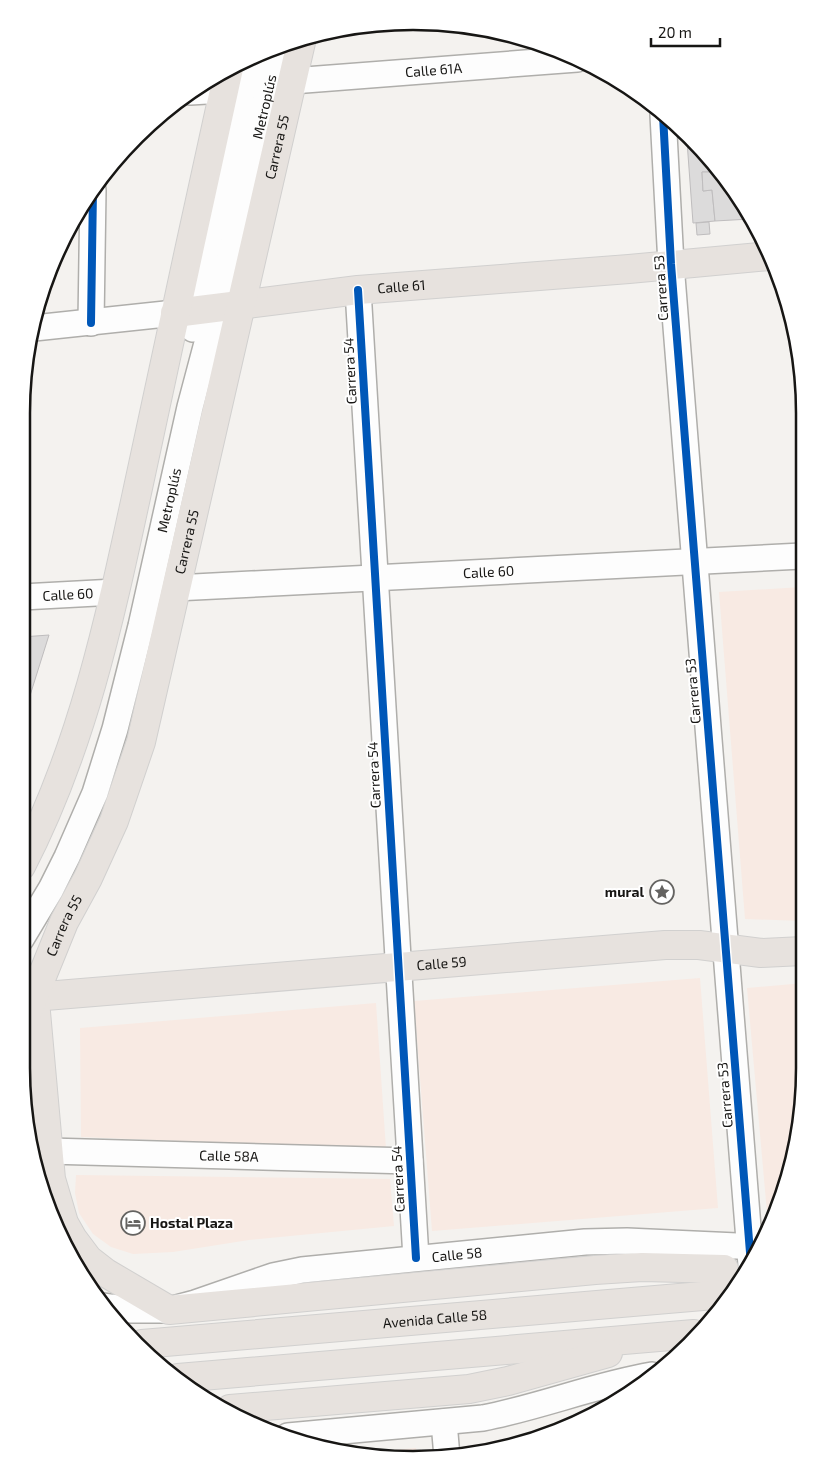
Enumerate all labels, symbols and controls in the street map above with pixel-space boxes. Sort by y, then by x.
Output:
scale bar [651,15,720,47]
text: 20 m [658,23,692,41]
street label: Calle 61A [404,59,463,80]
street label: Metroplús [248,73,280,141]
street label: Carrera 55 [261,113,292,181]
street label: Carrera 53 [650,255,671,322]
street label: Calle 61 [377,276,426,296]
street label: Carrera 54 [339,337,360,405]
street label: Metroplús [153,466,184,534]
street label: Carrera 55 [171,508,202,576]
street label: Calle 60 [463,562,515,581]
street label: Calle 60 [42,584,94,604]
street label: Carrera 53 [681,657,704,725]
street label: Carrera 54 [363,741,384,809]
place icon: mural [649,879,675,905]
place label: mural [605,883,644,900]
street label: Carrera 55 [42,892,85,959]
street label: Calle 59 [416,952,467,973]
street label: Carrera 53 [713,1061,736,1129]
street label: Carrera 54 [387,1145,408,1213]
street label: Calle 58A [199,1146,259,1165]
hotel icon: Hostal Plaza [120,1210,146,1236]
place label: Hostal Plaza [150,1214,233,1231]
street label: Calle 58 [431,1243,483,1265]
street label: Avenida Calle 58 [382,1305,488,1331]

